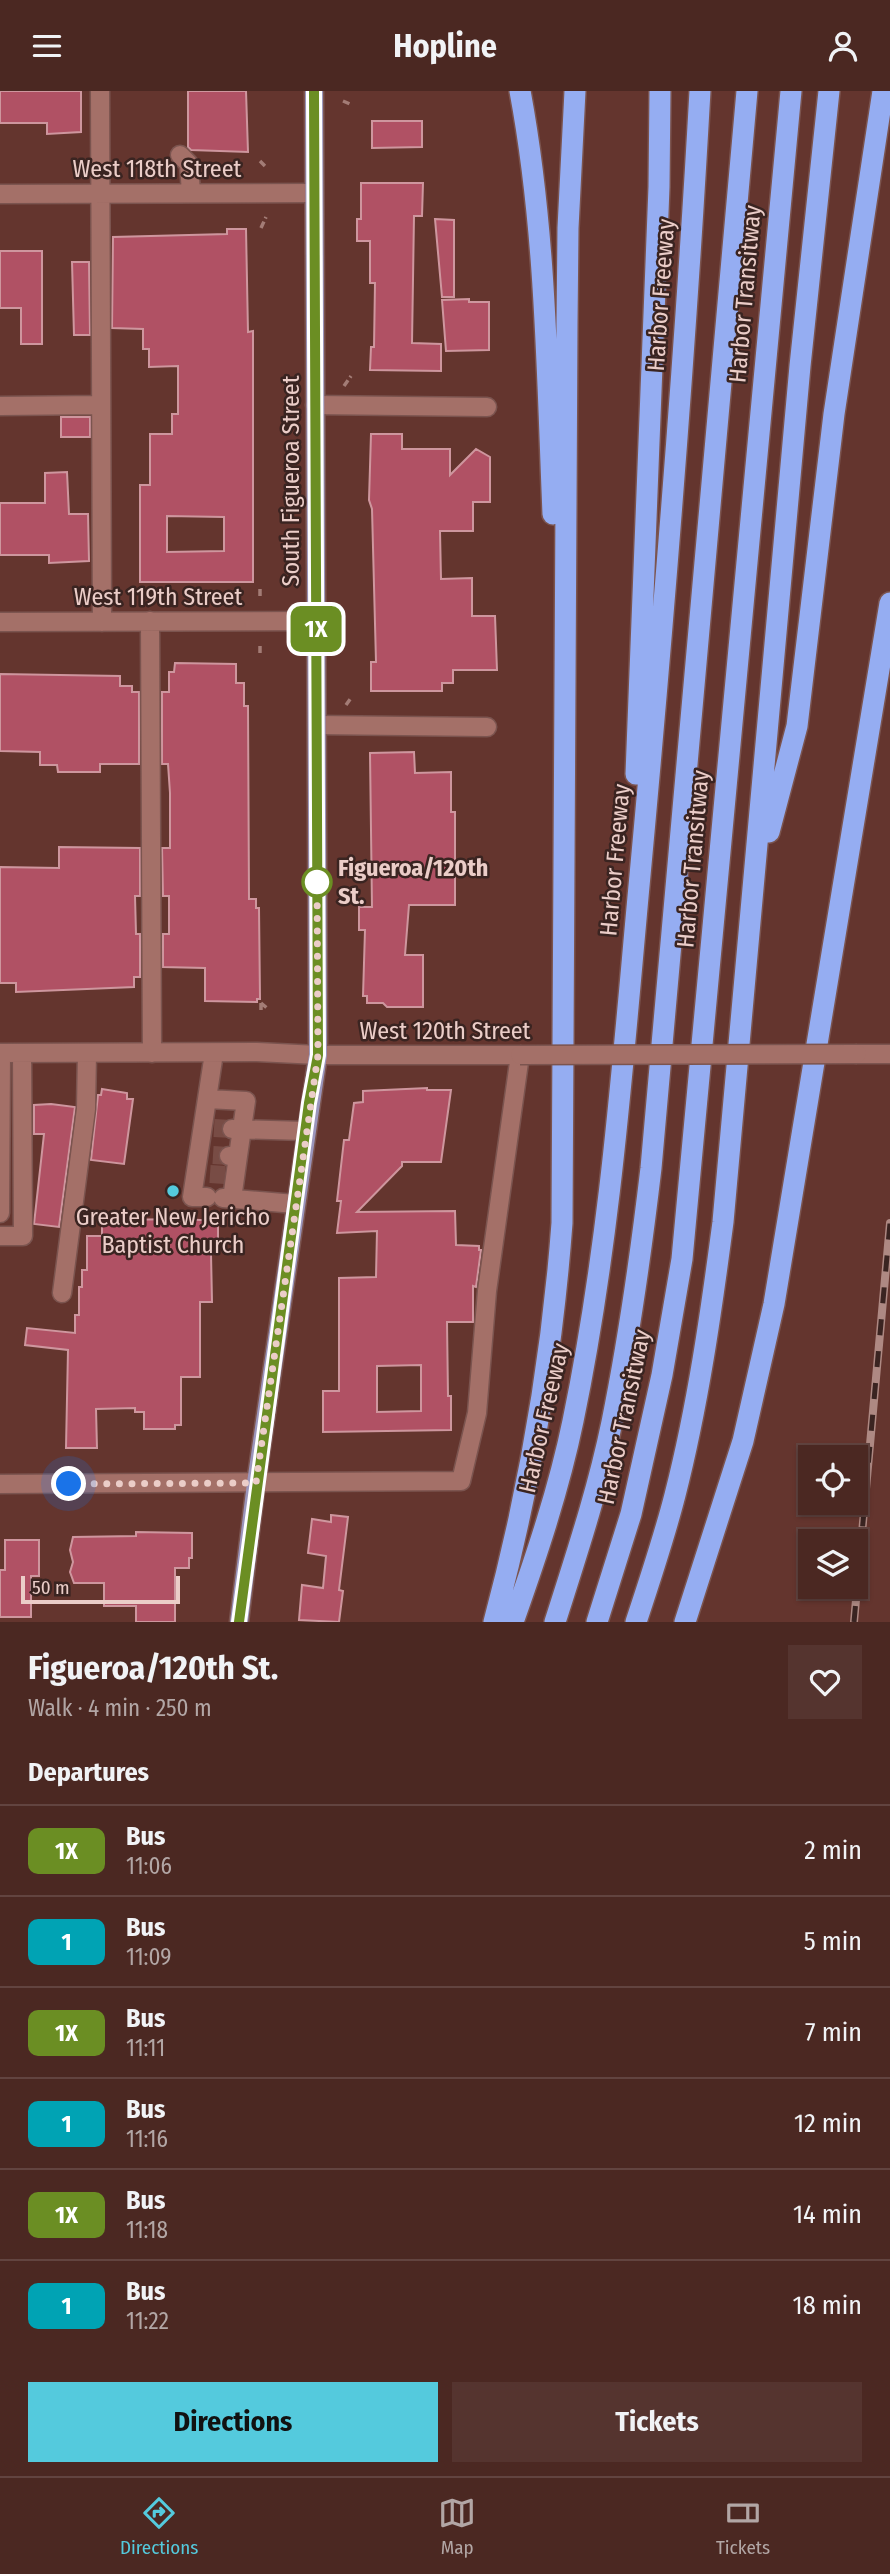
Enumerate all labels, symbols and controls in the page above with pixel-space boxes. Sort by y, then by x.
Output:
icon: menu [28,27,66,65]
text: Hopline [393,27,497,65]
icon: person [824,27,862,65]
street label: West 118th Street [73,155,242,183]
street label: Harbor Transitway [723,204,767,384]
street label: Harbor Freeway [642,218,680,372]
street label: South Figueroa Street [277,375,305,586]
street label: West 119th Street [74,583,242,611]
line badge: 1X [284,606,348,652]
text: 1X [305,615,327,643]
street label: Harbor Transitway [671,769,715,949]
street label: Harbor Freeway [594,782,636,937]
place label: Figueroa/120th St. [338,854,488,910]
marker: Figueroa/120th St. [302,867,332,897]
street label: West 120th Street [360,1017,531,1045]
marker: Greater New Jericho Baptist Church [165,1183,181,1199]
place label: Greater New Jericho Baptist Church [76,1203,270,1259]
street label: Harbor Transitway [592,1327,656,1507]
street label: Harbor Freeway [513,1340,575,1496]
map controls [798,1445,868,1599]
button: locate [798,1445,868,1515]
your location [51,1466,86,1501]
button: layers [798,1529,868,1599]
scale bar [21,1573,180,1605]
text: 50 m [32,1576,70,1599]
button: heart [788,1645,862,1719]
text: Figueroa/120th St. [28,1648,278,1688]
text: Walk · 4 min · 250 m [28,1694,212,1722]
text: Departures [28,1757,149,1788]
text: Bus [126,1821,165,1852]
text: 2 min [804,1835,862,1866]
text: 1X [55,1837,78,1865]
text: 11:06 [126,1852,172,1880]
text: Bus [126,1912,165,1943]
text: 5 min [804,1926,862,1957]
text: 1 [61,1928,72,1956]
text: 11:09 [126,1943,171,1971]
text: Bus [126,2003,165,2034]
text: 7 min [805,2017,862,2048]
text: 1X [55,2019,78,2047]
text: 11:11 [126,2034,165,2062]
text: Bus [126,2094,165,2125]
text: 12 min [794,2108,862,2139]
text: 1 [61,2110,72,2138]
text: 11:16 [126,2125,168,2153]
text: Bus [126,2185,165,2216]
text: 14 min [793,2199,862,2230]
text: 1X [55,2201,78,2229]
text: 11:18 [126,2216,168,2244]
text: Bus [126,2276,165,2307]
text: 18 min [793,2290,862,2321]
text: 1 [61,2292,72,2320]
text: 11:22 [126,2307,169,2335]
button: Directions [28,2382,438,2462]
button: Tickets [452,2382,862,2462]
tab: Directions [120,2494,198,2559]
tab: Map [438,2494,476,2559]
tab: Tickets [716,2494,770,2559]

